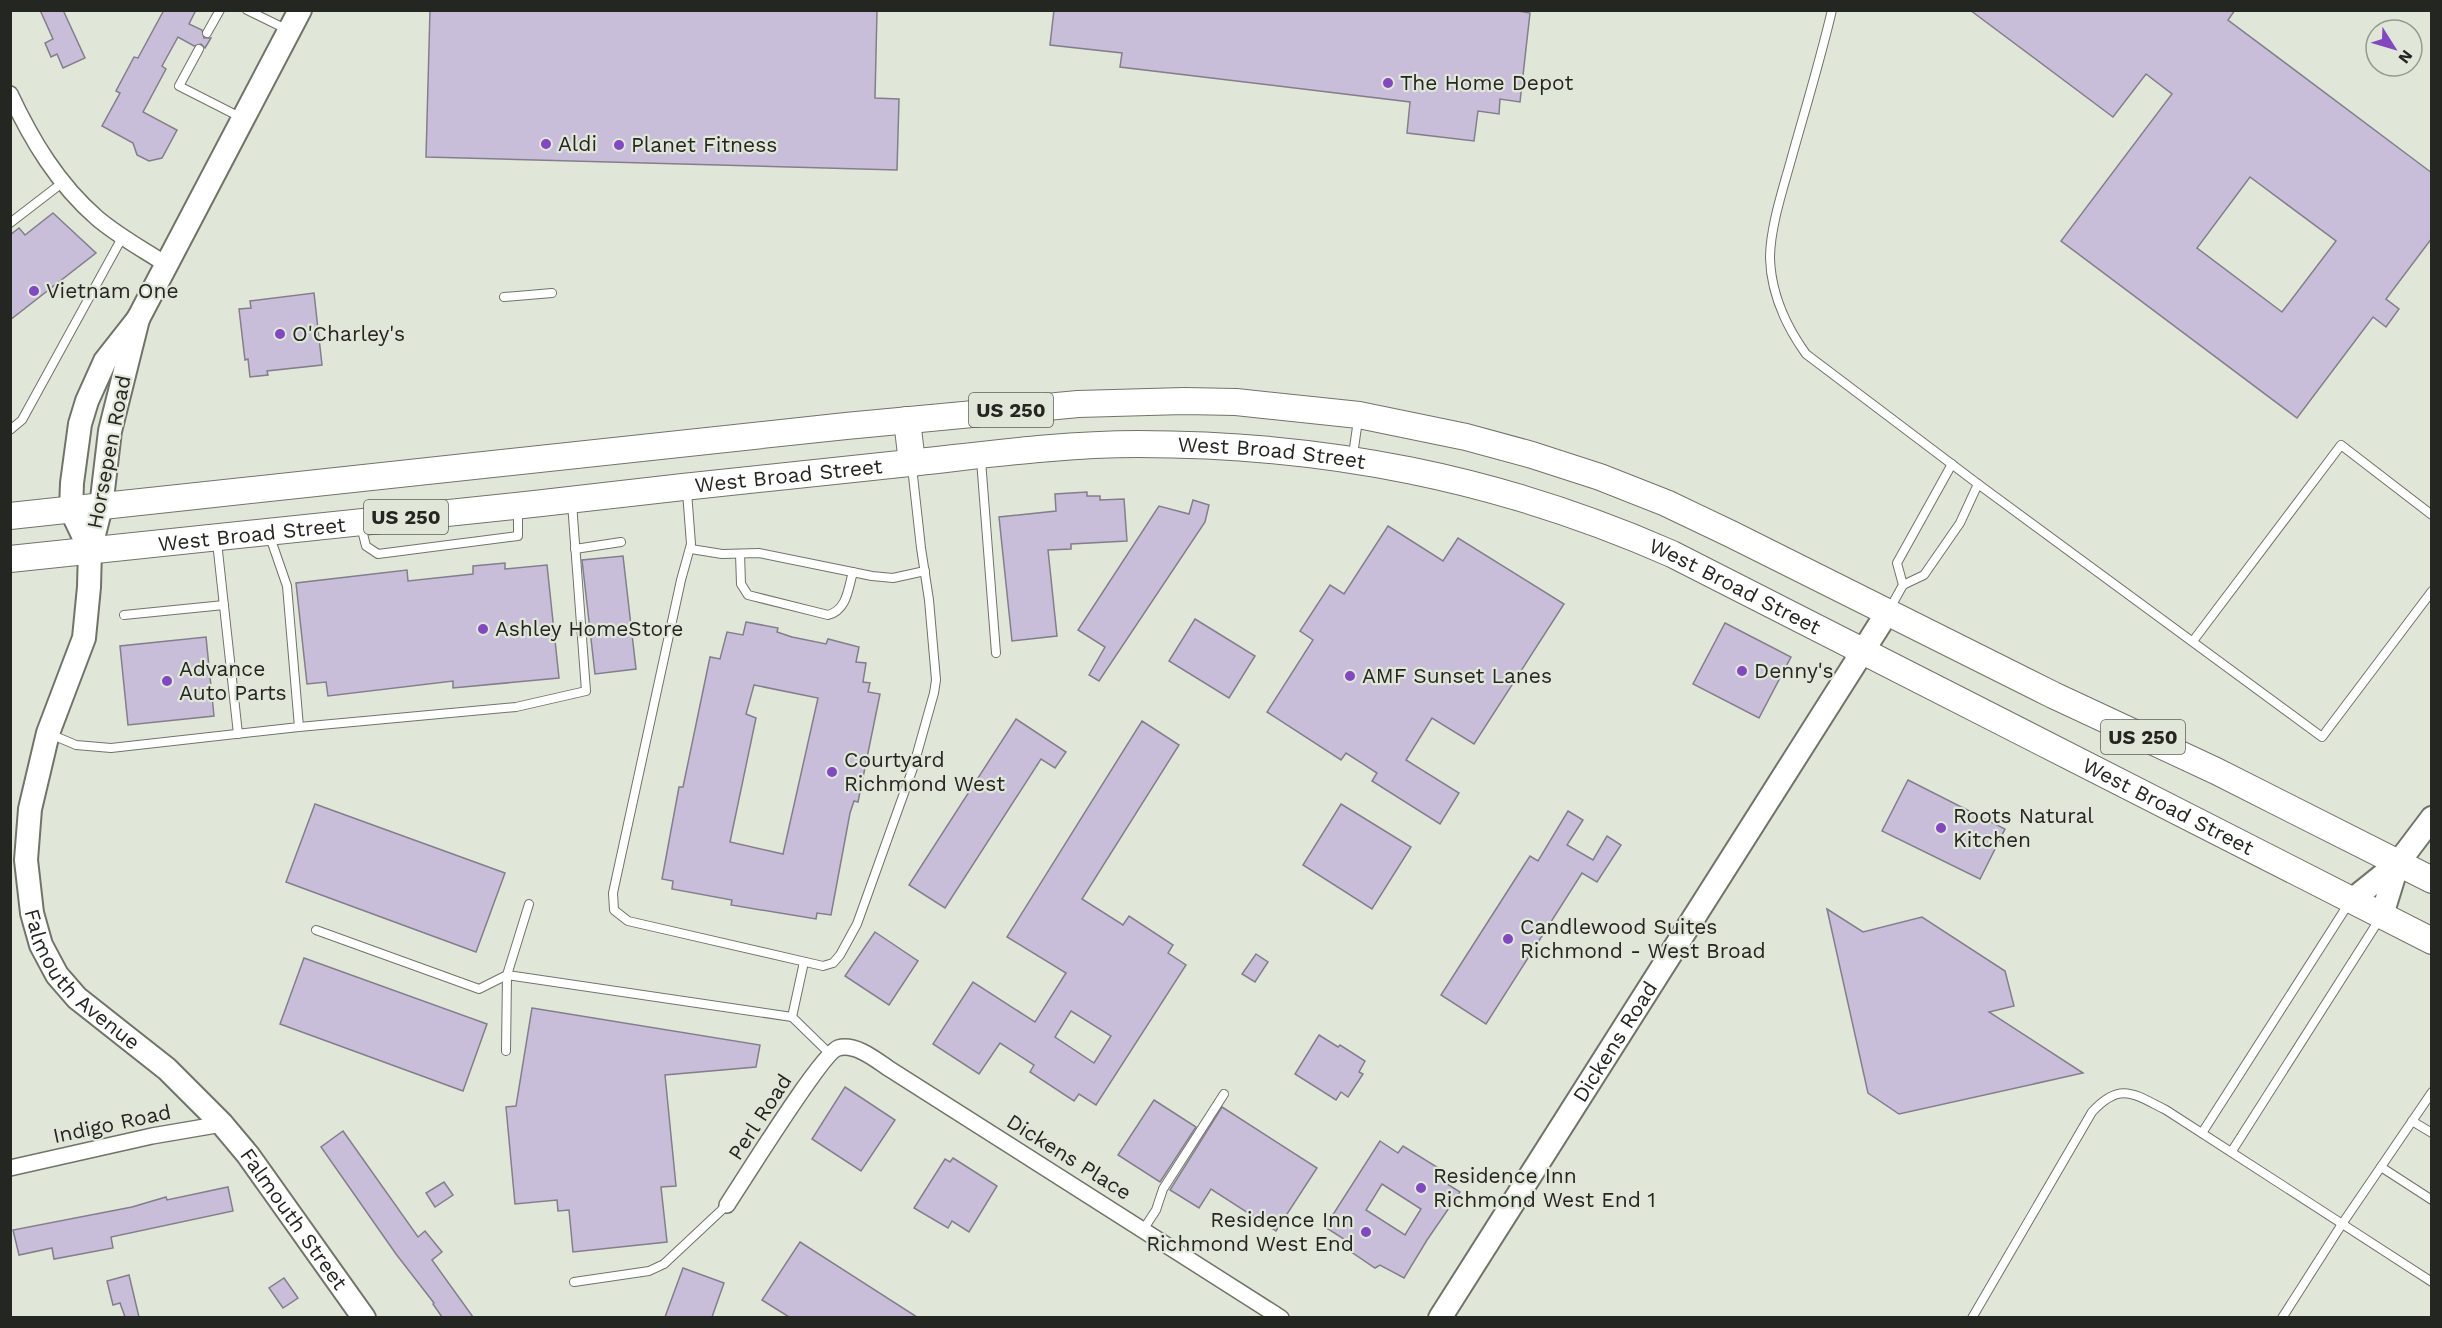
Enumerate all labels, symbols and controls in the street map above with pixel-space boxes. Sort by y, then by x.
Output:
north arrow [2364,18,2424,78]
text: N [2394,46,2417,67]
place label: The Home Depot [1400,70,1574,95]
marker: The Home Depot [1381,76,1395,90]
place label: Aldi [558,131,597,156]
place label: Planet Fitness [631,132,777,157]
marker: Aldi [539,137,553,151]
marker: Planet Fitness [612,138,626,152]
place label: Vietnam One [46,278,179,303]
marker: Vietnam One [27,284,41,298]
place label: O'Charley's [292,321,405,346]
marker: O'Charley's [273,327,287,341]
street label: Horsepen Road [81,373,136,531]
road number: US 250 [969,393,1053,427]
street label: West Broad Street [1177,431,1368,474]
street label: West Broad Street [693,453,884,498]
road number: US 250 [364,500,448,534]
street label: West Broad Street [157,512,347,556]
street label: West Broad Street [1646,533,1825,640]
place label: Ashley HomeStore [495,616,683,641]
marker: Ashley HomeStore [476,622,490,636]
place label: Advance Auto Parts [179,656,287,705]
place label: Denny's [1754,658,1834,683]
place label: AMF Sunset Lanes [1362,663,1552,688]
marker: Denny's [1735,664,1749,678]
marker: AMF Sunset Lanes [1343,669,1357,683]
marker: Advance Auto Parts [160,674,174,688]
road number: US 250 [2101,720,2185,754]
place label: Courtyard Richmond West [844,747,1005,796]
street label: West Broad Street [2079,752,2258,860]
marker: Courtyard Richmond West [825,765,839,779]
place label: Roots Natural Kitchen [1953,803,2094,852]
marker: Roots Natural Kitchen [1934,821,1948,835]
street label: Falmouth Avenue [19,906,145,1055]
place label: Candlewood Suites Richmond - West Broad [1520,914,1766,963]
marker: Candlewood Suites Richmond - West Broad [1501,932,1515,946]
street label: Dickens Road [1567,976,1662,1107]
street label: Perl Road [723,1069,797,1164]
street label: Indigo Road [51,1099,173,1148]
street label: Dickens Place [1002,1108,1136,1205]
street label: Falmouth Street [235,1143,353,1295]
place label: Residence Inn Richmond West End 1 [1433,1163,1656,1212]
marker: Residence Inn Richmond West End 1 [1414,1181,1428,1195]
place label: Residence Inn Richmond West End [1146,1207,1354,1256]
marker: Residence Inn Richmond West End [1359,1225,1373,1239]

